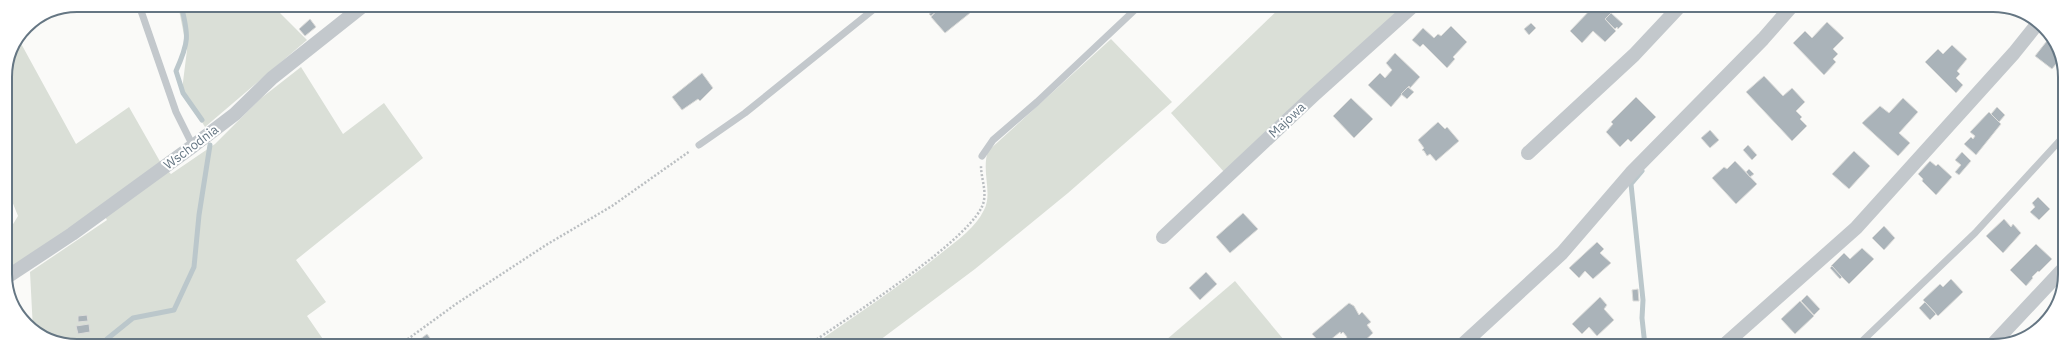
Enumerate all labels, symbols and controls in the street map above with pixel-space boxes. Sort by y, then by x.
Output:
street label: Majowa [1265,98,1309,141]
street label: Wschodnia [160,121,222,173]

